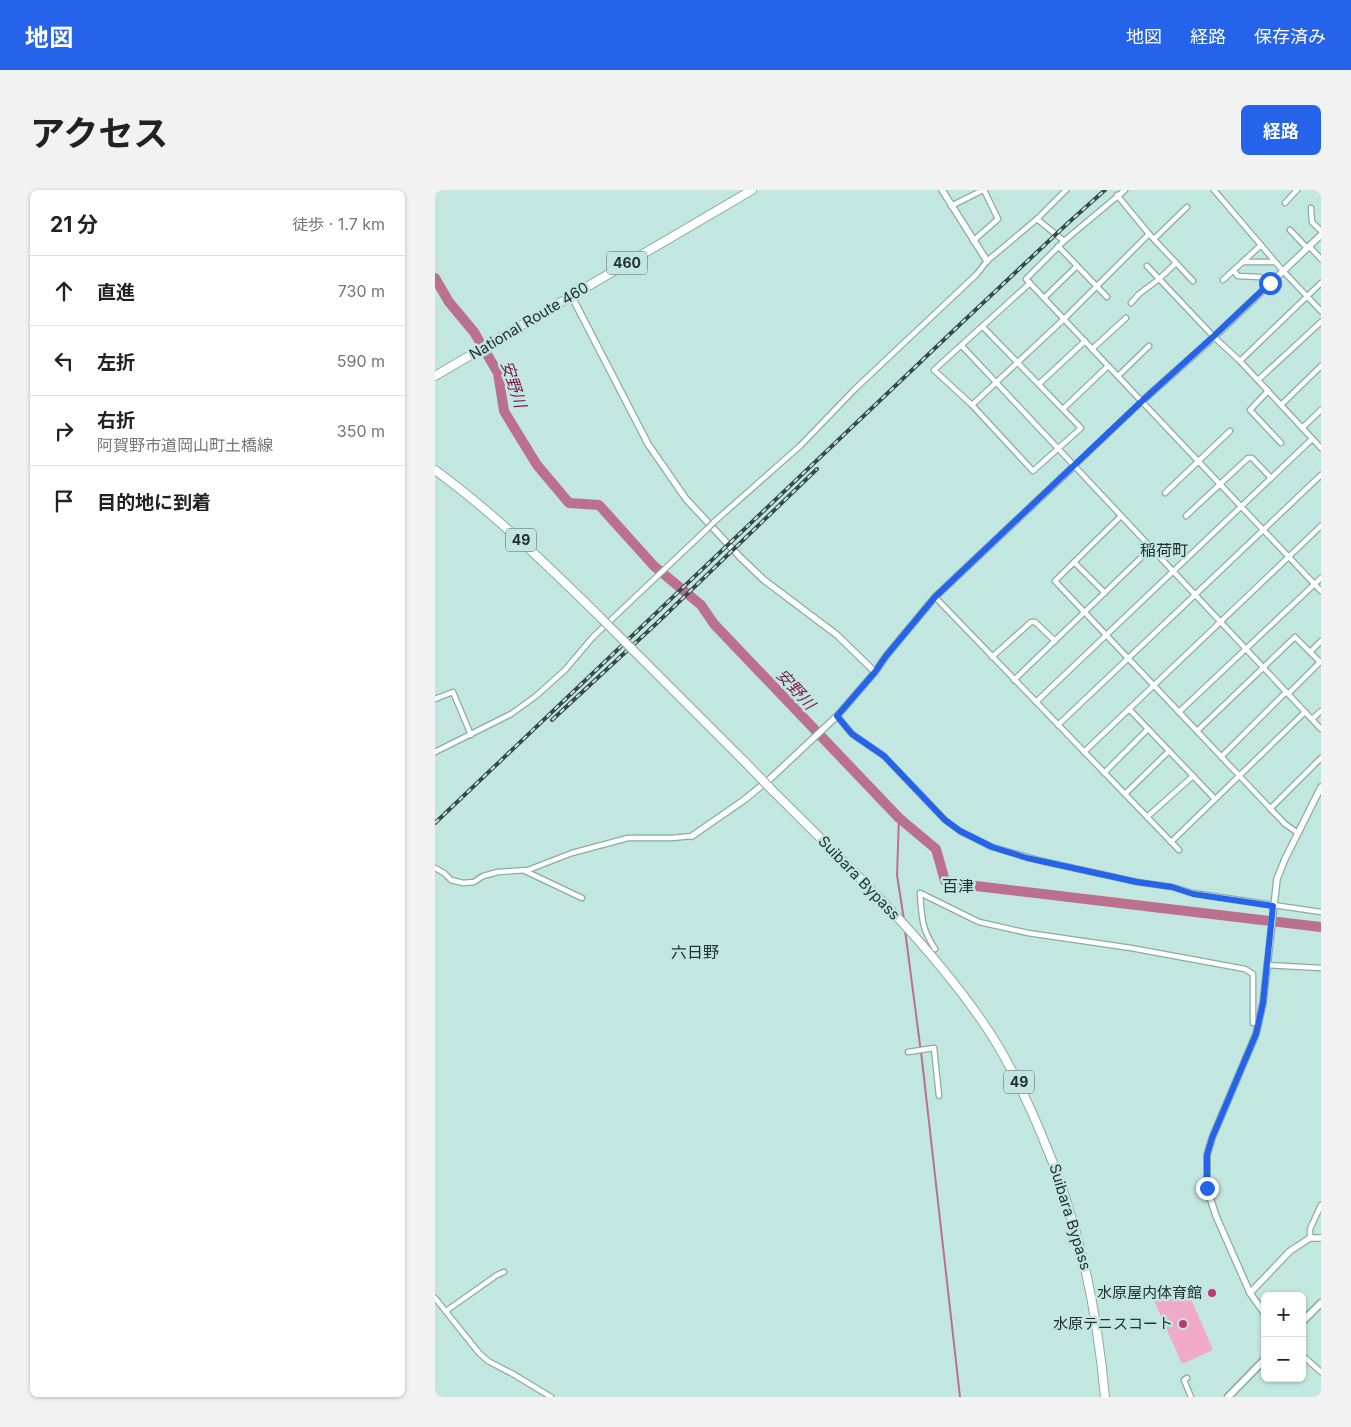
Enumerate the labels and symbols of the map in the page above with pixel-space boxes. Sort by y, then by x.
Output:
road number: 460 [607,252,647,274]
route start [1259,272,1282,295]
street label: National Route 460 [466,277,592,364]
water label: 安野川 [497,358,532,412]
road number: 49 [506,528,536,552]
district label: 稲荷町 [1140,540,1188,560]
water label: 安野川 [772,665,821,715]
street label: Suibara Bypass [814,831,904,924]
district label: 百津 [942,876,974,896]
district label: 六日野 [671,942,719,962]
road number: 49 [1004,1070,1034,1094]
street label: Suibara Bypass [1045,1161,1096,1272]
route end [1196,1177,1219,1200]
place label: 水原屋内体育館 [1097,1283,1202,1302]
marker: 水原屋内体育館 [1206,1287,1218,1299]
place label: 水原テニスコート [1053,1314,1173,1333]
marker: 水原テニスコート [1177,1318,1189,1330]

